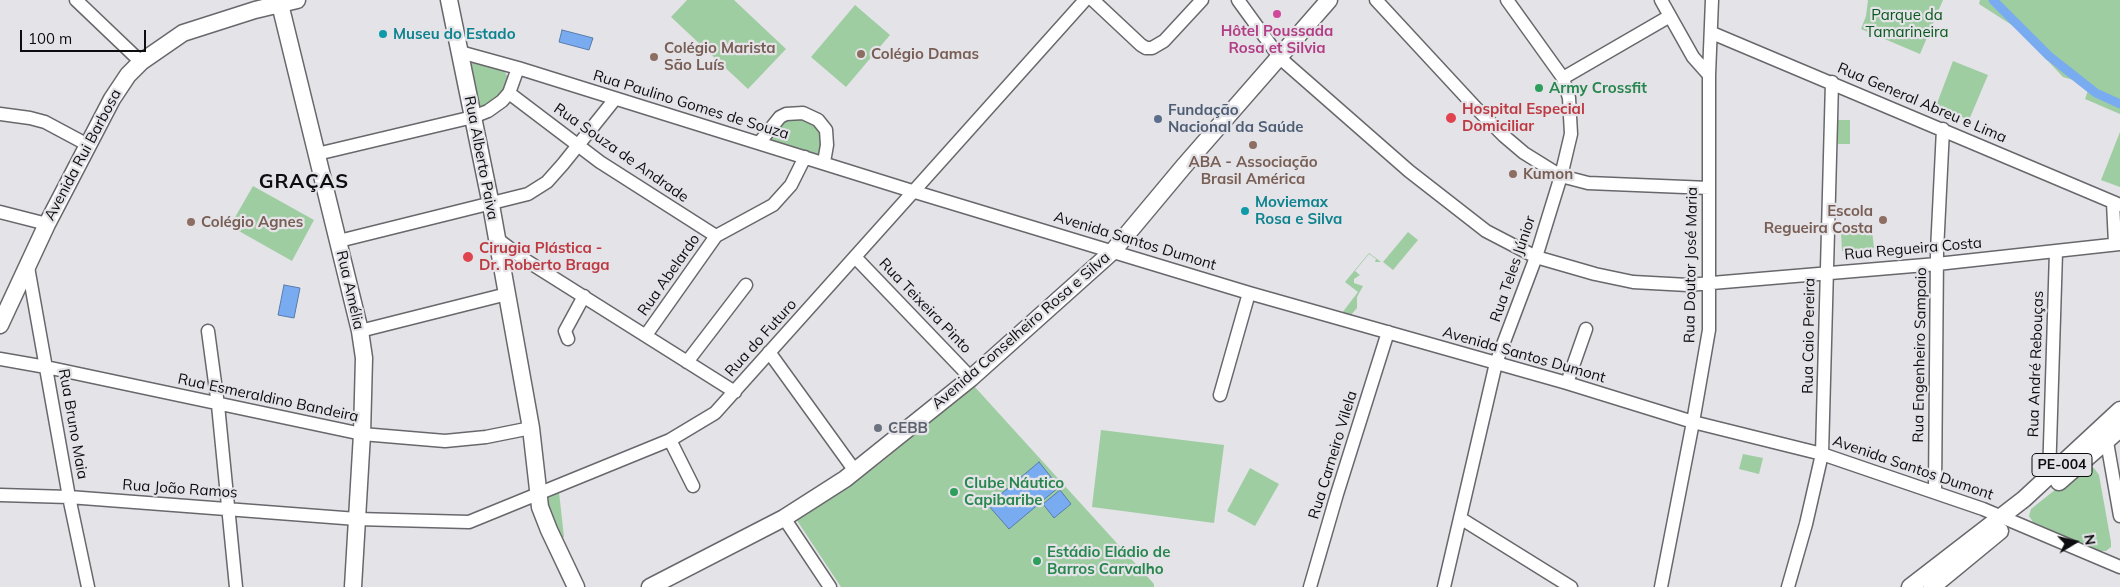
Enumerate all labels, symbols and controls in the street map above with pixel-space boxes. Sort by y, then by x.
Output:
park label: Parque da Tamarineira [1866,6,1948,41]
marker: Hôtel Poussada Rosa et Silvia [1271,8,1283,20]
scale bar [22,20,149,52]
place label: Hôtel Poussada Rosa et Silvia [1221,22,1333,57]
place label: Museu do Estado [393,25,516,43]
marker: Museu do Estado [377,28,389,40]
text: 100 m [28,29,72,48]
place label: Colégio Marista São Luís [664,39,776,74]
place label: Colégio Damas [871,45,979,63]
marker: Colégio Damas [855,48,867,60]
marker: Colégio Marista São Luís [648,51,660,63]
street label: Rua General Abreu e Lima [1835,59,2009,147]
street label: Rua Paulino Gomes de Souza [591,67,791,143]
place label: Army Crossfit [1549,79,1647,97]
marker: Army Crossfit [1533,82,1545,94]
street label: Avenida Rui Barbosa [41,86,125,224]
street label: Rua Alberto Paiva [460,94,502,222]
street label: Rua Souza de Andrade [550,100,692,206]
place label: Hospital Especial Domiciliar [1462,100,1585,135]
place label: Fundação Nacional da Saúde [1168,101,1303,136]
marker: Hospital Especial Domiciliar [1444,111,1458,125]
marker: Fundação Nacional da Saúde [1152,113,1164,125]
marker: ABA - Associação Brasil América [1247,139,1259,151]
place label: ABA - Associação Brasil América [1188,153,1318,188]
place label: Kumon [1523,165,1573,183]
marker: Kumon [1507,168,1519,180]
district label: GRAÇAS [258,170,350,194]
street label: Rua Doutor José Maria [1681,187,1701,343]
place label: Moviemax Rosa e Silva [1255,193,1342,228]
place label: Escola Regueira Costa [1764,202,1873,237]
marker: Moviemax Rosa e Silva [1239,205,1251,217]
street label: Avenida Santos Dumont [1052,208,1218,274]
place label: Colégio Agnes [201,213,303,231]
street label: Rua Teles Júnior [1486,214,1540,324]
marker: Escola Regueira Costa [1877,214,1889,226]
marker: Colégio Agnes [185,216,197,228]
street label: Rua Abelardo [634,231,704,319]
street label: Rua Regueira Costa [1844,234,1982,264]
place label: Cirugia Plástica - Dr. Roberto Braga [479,239,610,274]
street label: Rua Amélia [332,249,368,331]
street label: Avenida Conselheiro Rosa e Silva [928,249,1114,413]
marker: Cirugia Plástica - Dr. Roberto Braga [461,250,475,264]
street label: Rua Teixeira Pinto [875,255,975,357]
street label: Rua Engenheiro Sampaio [1909,267,1931,443]
street label: Rua Caio Pereira [1799,278,1819,394]
street label: Rua André Rebouças [2024,290,2048,438]
street label: Rua do Futuro [721,296,801,380]
street label: Avenida Santos Dumont [1440,323,1608,387]
street label: Rua Bruno Maia [54,367,92,481]
street label: Rua Esmeraldino Bandeira [176,370,360,426]
street label: Rua Carneiro Vilela [1305,389,1361,521]
place label: CEBB [888,419,928,437]
marker: CEBB [872,422,884,434]
street label: Avenida Santos Dumont [1830,432,1996,504]
road number: PE-004 [2032,454,2092,476]
place label: Clube Náutico Capibaribe [964,474,1064,509]
street label: Rua João Ramos [122,476,238,502]
marker: Clube Náutico Capibaribe [948,486,960,498]
north arrow [2050,517,2100,567]
text: N [2080,533,2100,546]
place label: Estádio Eládio de Barros Carvalho [1047,543,1170,578]
marker: Estádio Eládio de Barros Carvalho [1031,555,1043,567]

